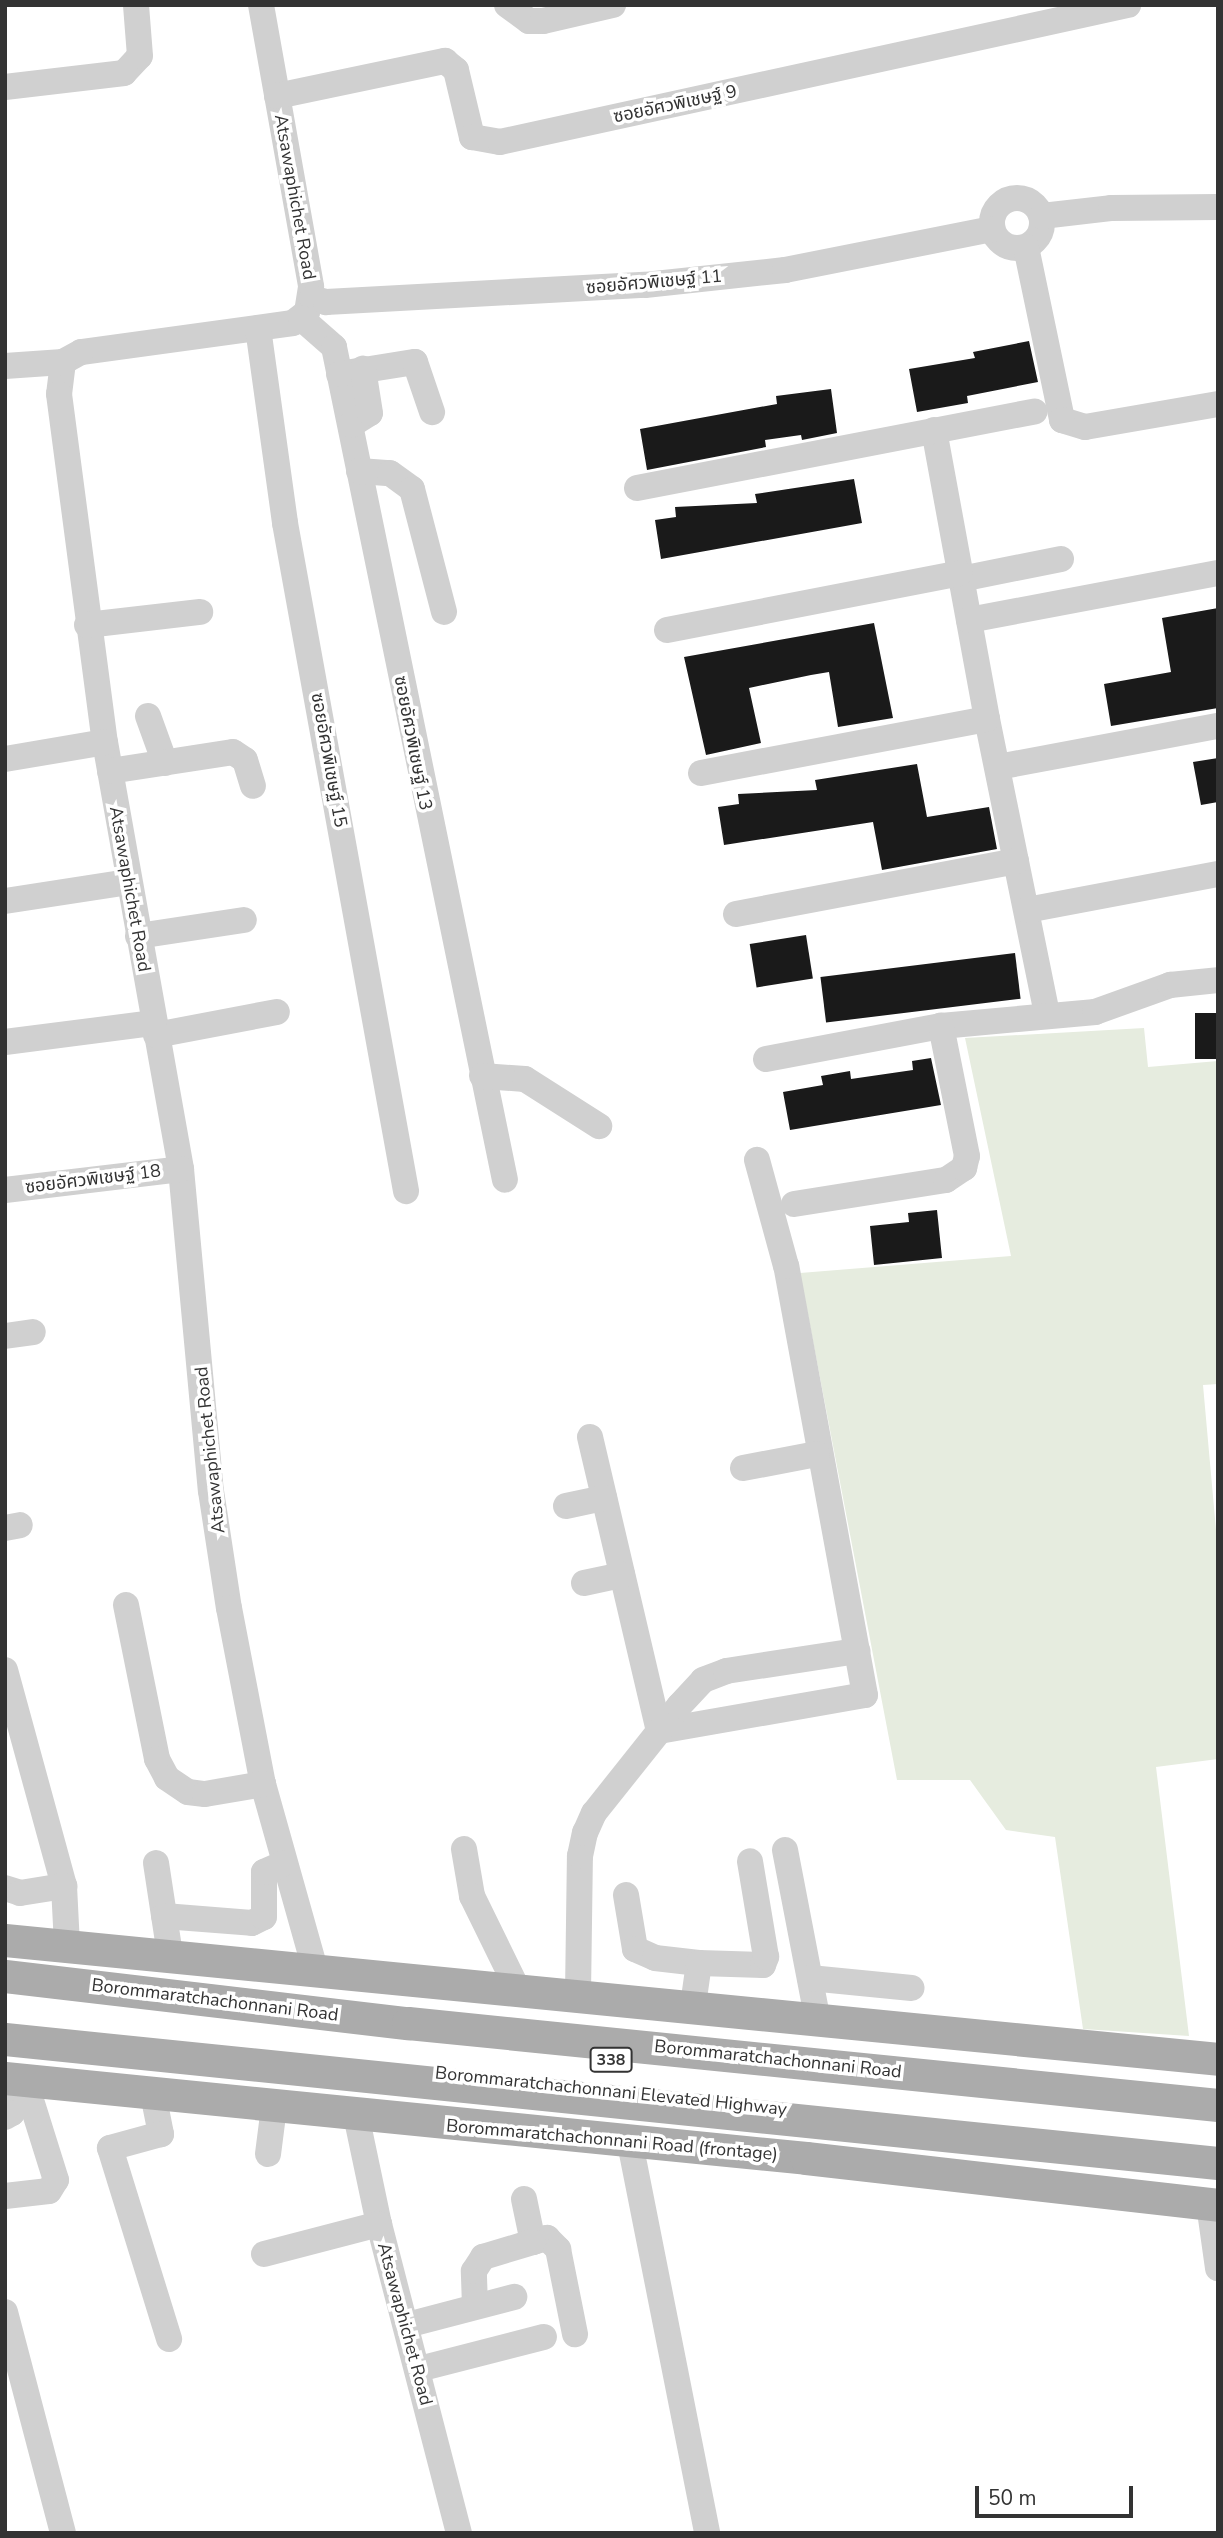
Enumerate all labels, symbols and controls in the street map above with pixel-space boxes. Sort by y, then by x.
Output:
street label: ซอยอัศวพิเชษฐ์ 9 [611,80,739,128]
street label: Atsawaphichet Road [270,113,320,281]
street label: ซอยอัศวพิเชษฐ์ 11 [585,265,723,299]
street label: ซอยอัศวพิเชษฐ์ 13 [389,674,437,812]
street label: ซอยอัศวพิเชษฐ์ 15 [307,691,351,829]
street label: Atsawaphichet Road [105,805,155,973]
street label: ซอยอัศวพิเชษฐ์ 18 [24,1160,162,1198]
street label: Atsawaphichet Road [190,1366,230,1534]
street label: Borommaratchachonnani Road [90,1974,340,2026]
street label: Borommaratchachonnani Road [653,2035,903,2083]
road number: 338 [588,2048,634,2072]
street label: Borommaratchachonnani Elevated Highway [434,2062,788,2120]
street label: Borommaratchachonnani Road (frontage) [445,2115,779,2165]
street label: Atsawaphichet Road [373,2240,437,2408]
scale bar [978,2472,1136,2516]
text: 50 m [988,2484,1037,2512]

